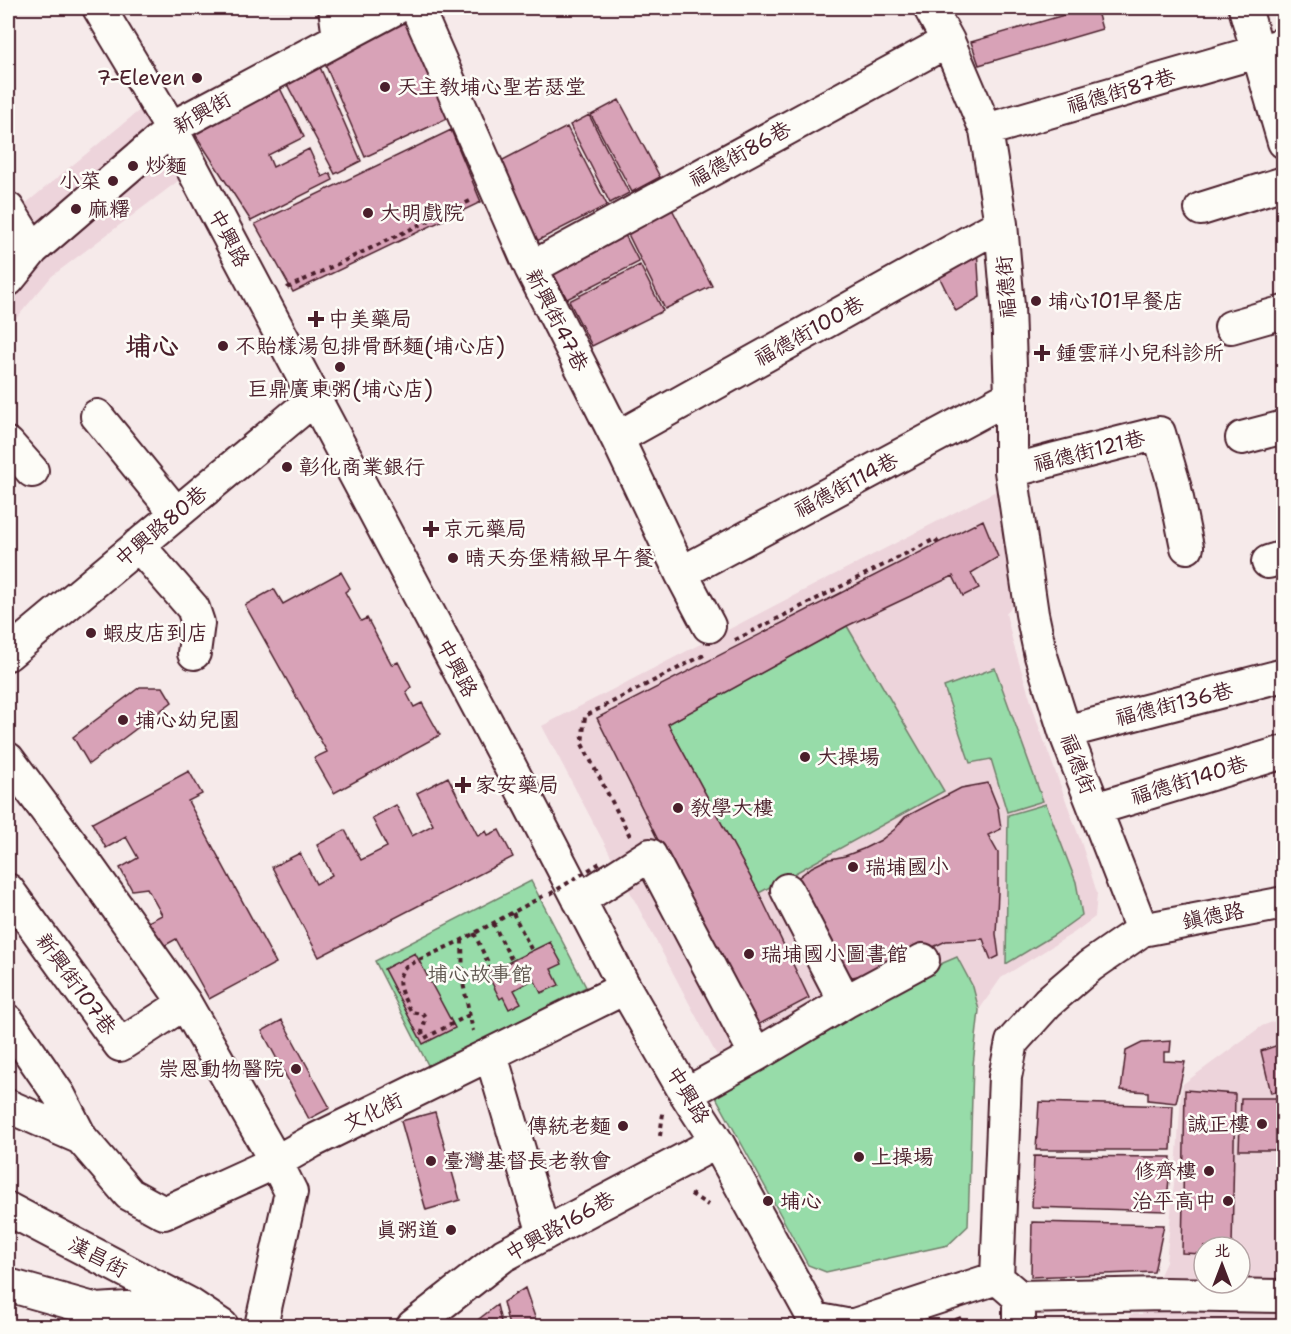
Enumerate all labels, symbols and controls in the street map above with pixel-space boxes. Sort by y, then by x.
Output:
street label: 福德街87巷 [1063,62,1179,120]
place label: 7-Eleven [96,64,185,92]
marker: 7-Eleven [190,71,204,85]
place label: 天主教埔心聖若瑟堂 [397,73,586,101]
marker: 天主教埔心聖若瑟堂 [378,80,392,94]
street label: 新興街 [168,85,236,141]
street label: 福德街86巷 [684,114,796,194]
place label: 炒麵 [145,152,187,180]
marker: 炒麵 [126,159,140,173]
place label: 小菜 [59,167,101,195]
marker: 小菜 [106,174,120,188]
place label: 麻糬 [88,195,130,223]
place label: 大明戲院 [380,199,464,227]
marker: 麻糬 [69,202,83,216]
street label: 中興路 [202,204,256,272]
marker: 大明戲院 [361,206,375,220]
street label: 福德街 [990,255,1022,319]
street label: 新興街47巷 [519,264,595,376]
place label: 埔心101早餐店 [1048,287,1184,315]
street label: 福德街100巷 [749,289,869,373]
marker: 埔心101早餐店 [1029,294,1043,308]
place label: 中美藥局 [328,305,412,333]
marker: 中美藥局 [309,312,323,326]
district label: 埔心 [125,327,179,364]
place label: 不貽樣湯包排骨酥麵(埔心店) [235,332,505,360]
marker: 不貽樣湯包排骨酥麵(埔心店) [216,339,230,353]
place label: 鍾雲祥小兒科診所 [1056,339,1224,367]
marker: 鍾雲祥小兒科診所 [1033,344,1051,362]
marker: 巨鼎廣東粥(埔心店) [333,360,347,374]
place label: 巨鼎廣東粥(埔心店) [247,375,433,403]
street label: 福德街121巷 [1030,424,1148,478]
street label: 福德街114巷 [789,446,903,524]
place label: 彰化商業銀行 [299,453,425,481]
marker: 彰化商業銀行 [280,460,294,474]
street label: 中興路80巷 [109,479,213,573]
place label: 京元藥局 [443,515,527,543]
marker: 京元藥局 [424,522,438,536]
place label: 晴天夯堡精緻早午餐 [465,544,654,572]
marker: 晴天夯堡精緻早午餐 [446,551,460,565]
place label: 蝦皮店到店 [103,619,208,647]
marker: 蝦皮店到店 [84,626,98,640]
street label: 中興路 [430,634,484,702]
street label: 福德街136巷 [1112,676,1236,732]
place label: 埔心幼兒園 [135,706,240,734]
marker: 埔心幼兒園 [116,713,130,727]
street label: 福德街 [1054,730,1102,798]
place label: 大操場 [817,743,880,771]
street label: 福德街140巷 [1127,749,1251,811]
marker: 大操場 [798,750,812,764]
place label: 家安藥局 [475,771,559,799]
marker: 家安藥局 [456,778,470,792]
place label: 教學大樓 [690,794,774,822]
marker: 教學大樓 [671,801,685,815]
place label: 瑞埔國小 [865,853,949,881]
marker: 瑞埔國小 [846,860,860,874]
street label: 鎮德路 [1179,896,1247,936]
street label: 新興街107巷 [29,927,123,1041]
place label: 瑞埔國小圖書館 [761,940,908,968]
marker: 瑞埔國小圖書館 [742,947,756,961]
park label: 埔心故事館 [428,960,533,988]
place label: 崇恩動物醫院 [158,1055,284,1083]
street label: 中興路 [660,1061,716,1129]
marker: 崇恩動物醫院 [289,1062,303,1076]
street label: 文化街 [339,1086,407,1138]
place label: 誠正樓 [1187,1110,1250,1138]
place label: 傳統老麵 [527,1112,611,1140]
marker: 誠正樓 [1255,1117,1269,1131]
marker: 傳統老麵 [616,1119,630,1133]
place label: 上操場 [871,1143,934,1171]
place label: 臺灣基督長老教會 [443,1147,611,1175]
marker: 上操場 [852,1150,866,1164]
marker: 臺灣基督長老教會 [424,1154,438,1168]
place label: 修齊樓 [1134,1157,1197,1185]
marker: 修齊樓 [1202,1164,1216,1178]
street label: 中興路166巷 [500,1184,620,1268]
place label: 埔心 [780,1187,822,1215]
place label: 治平高中 [1132,1187,1216,1215]
marker: 埔心 [761,1194,775,1208]
marker: 治平高中 [1221,1194,1235,1208]
place label: 真粥道 [376,1216,439,1244]
marker: 真粥道 [444,1223,458,1237]
street label: 漢昌街 [64,1230,132,1284]
north arrow [1192,1235,1252,1295]
text: 北 [1214,1240,1230,1261]

